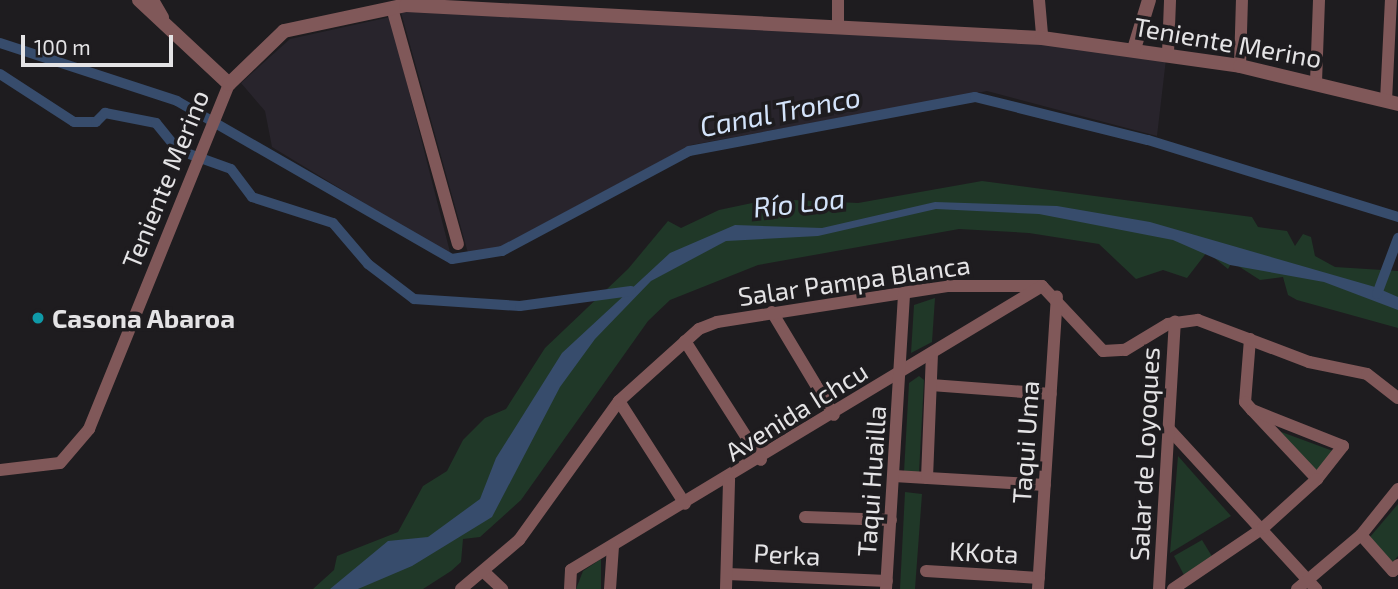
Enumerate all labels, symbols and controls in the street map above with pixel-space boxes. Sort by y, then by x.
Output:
street label: Teniente Merino [1132,10,1324,74]
scale bar [24,21,177,65]
text: 100 m [34,34,91,59]
water label: Canal Tronco [696,79,864,143]
street label: Teniente Merino [115,85,215,273]
water label: Río Loa [751,180,847,224]
street label: Salar Pampa Blanca [736,248,972,312]
place label: Casona Abaroa [52,302,236,334]
marker: Casona Abaroa [30,310,46,326]
street label: Salar de Loyoques [1123,346,1165,562]
street label: Avenida Ichcu [719,355,873,467]
street label: Taqui Uma [1005,379,1045,505]
street label: Taqui Huailla [850,404,892,558]
street label: KKota [949,535,1019,569]
street label: Perka [753,537,821,571]

